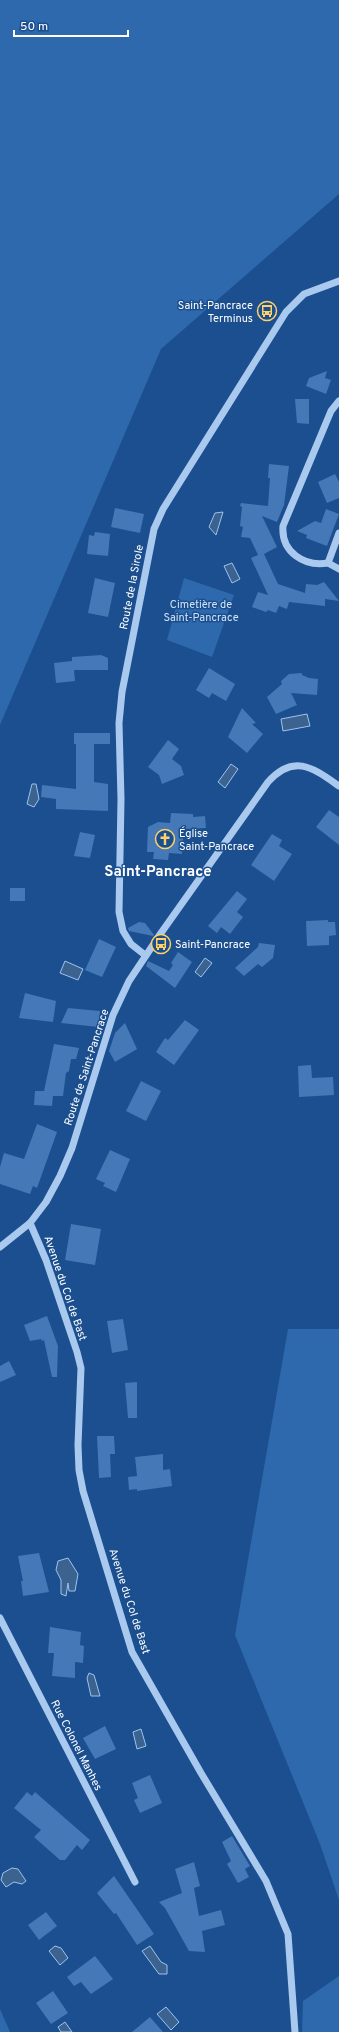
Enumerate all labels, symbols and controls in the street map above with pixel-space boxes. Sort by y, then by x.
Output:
scale bar [14,12,128,38]
text: 50 m [20,19,48,35]
place label: Saint-Pancrace Terminus [178,299,253,326]
bus stop icon: Saint-Pancrace Terminus [256,300,278,322]
street label: Route de la Sirole [117,543,147,631]
park label: Cimetière de Saint-Pancrace [163,598,239,625]
place label: Église Saint-Pancrace [179,826,254,854]
church icon: Église Saint-Pancrace [154,828,176,850]
district label: Saint-Pancrace [104,863,212,882]
bus stop icon: Saint-Pancrace [150,933,172,955]
place label: Saint-Pancrace [175,938,250,952]
street label: Route de Saint-Pancrace [61,1007,112,1127]
street label: Avenue du Col de Bast [41,1234,90,1343]
street label: Avenue du Col de Bast [105,1547,153,1656]
street label: Rue Colonel Manhes [47,1698,105,1793]

